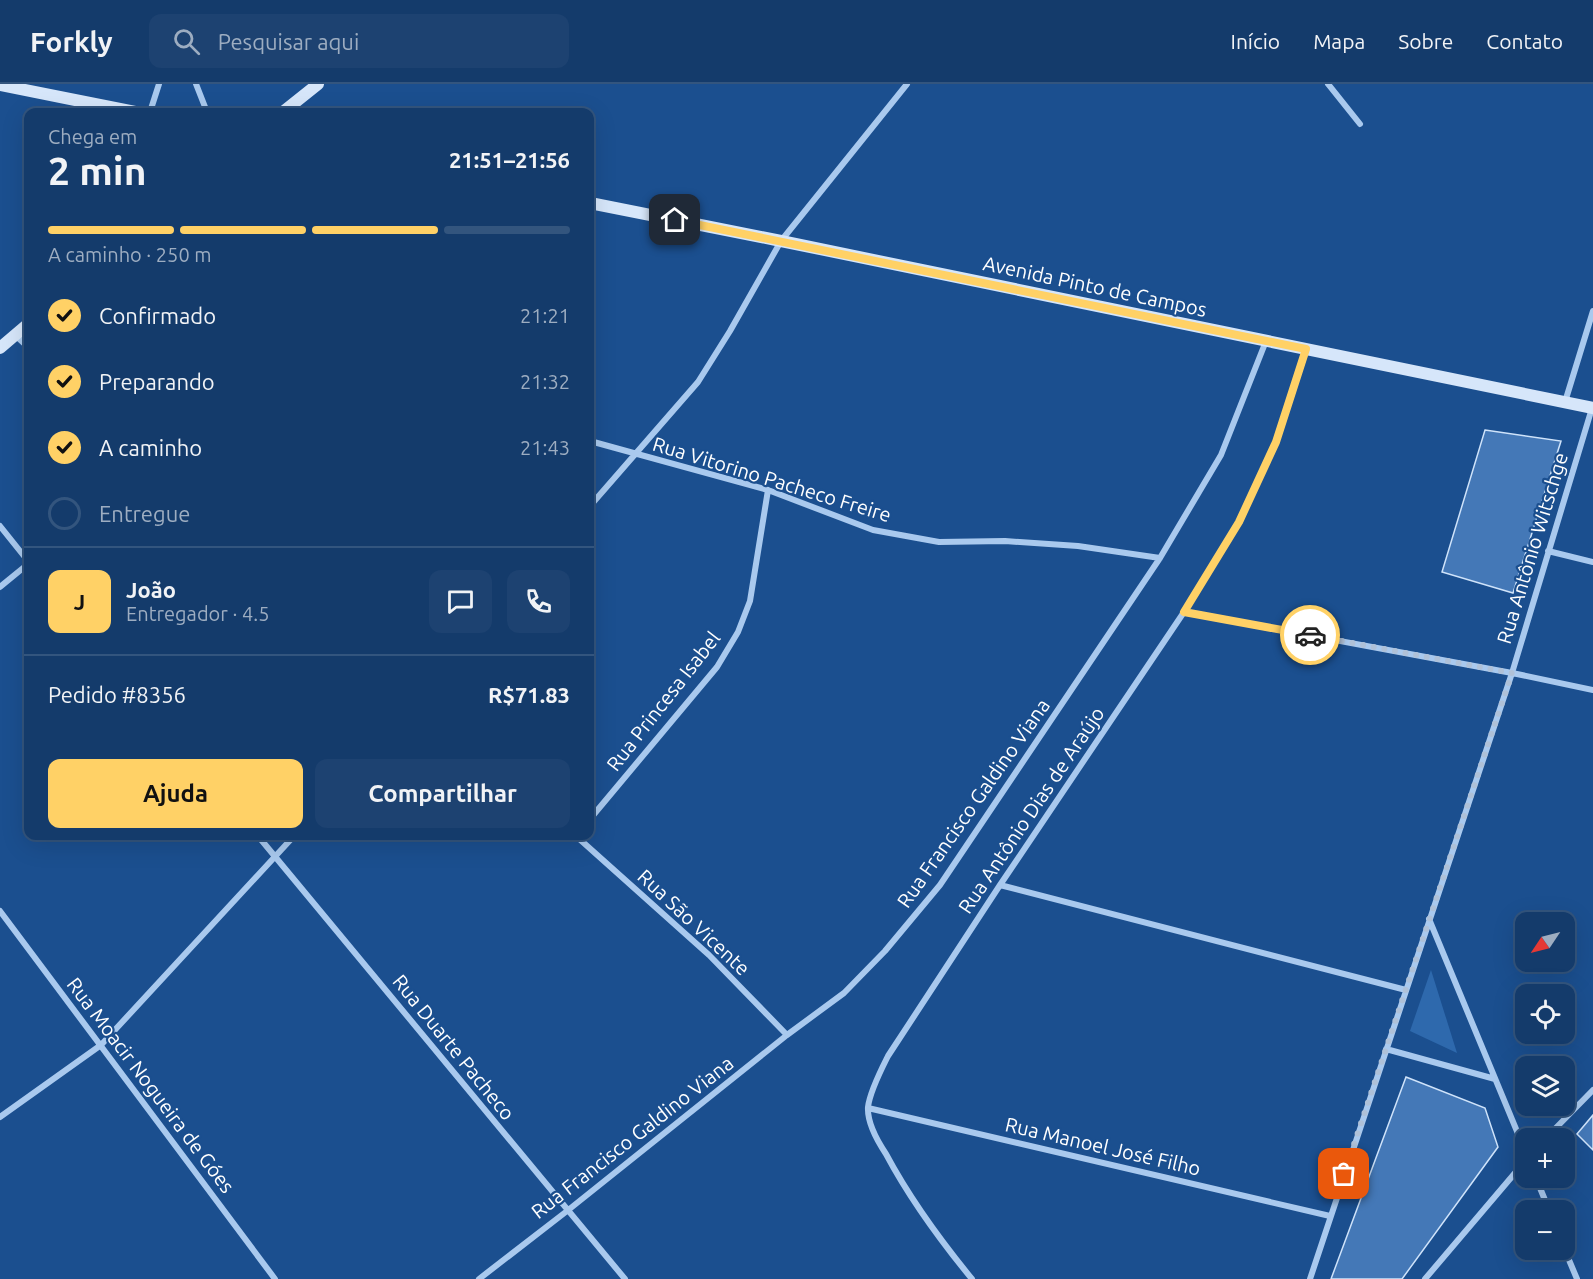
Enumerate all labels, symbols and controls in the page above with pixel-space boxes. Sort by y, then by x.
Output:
search box [149,14,569,68]
icon: search [170,25,203,58]
text: Forkly [30,26,113,57]
text: Pesquisar aqui [218,29,359,54]
text: Início [1231,29,1280,53]
text: Mapa [1313,29,1365,53]
text: Sobre [1398,29,1453,53]
text: Contato [1486,29,1563,53]
text: Chega em [48,125,137,148]
text: 21:51–21:56 [449,147,570,172]
text: 2 min [48,149,147,192]
pin [649,194,700,245]
icon: home [658,203,691,236]
text: A caminho · 250 m [48,243,212,266]
street label: Avenida Pinto de Campos [981,251,1209,321]
icon: check [48,299,81,332]
text: Confirmado [99,303,216,328]
text: 21:21 [520,304,570,327]
icon: check [48,365,81,398]
text: Preparando [99,369,215,394]
text: 21:32 [520,370,570,393]
icon: check [48,431,81,464]
street label: Rua Vitorino Pacheco Freire [650,432,894,526]
text: A caminho [99,435,202,460]
text: 21:43 [520,436,570,459]
street label: Rua Antônio Witschge [1492,450,1572,646]
text: Entregue [99,501,190,526]
button: chat [429,570,492,633]
button: phone [507,570,570,633]
text: João [126,577,176,602]
text: J [74,589,85,614]
text: Entregador · 4.5 [126,602,269,625]
courier [1280,605,1340,665]
icon: car [1294,619,1327,652]
street label: Rua Princesa Isabel [601,627,725,775]
text: Pedido #8356 [48,682,186,707]
text: R$71.83 [488,682,570,707]
street label: Rua Francisco Galdino Viana [892,694,1054,912]
street label: Rua Antônio Dias de Araújo [953,702,1109,918]
button: Ajuda [48,759,303,828]
button: Compartilhar [315,759,570,828]
street label: Rua São Vicente [633,864,755,980]
north arrow [1515,912,1575,972]
map controls [1515,912,1575,1260]
street label: Rua Duarte Pacheco [388,970,520,1124]
street label: Rua Moacir Nogueira de Góes [62,973,240,1197]
button: locate [1515,984,1575,1044]
street label: Rua Francisco Galdino Viana [527,1051,737,1223]
button: layers [1515,1056,1575,1116]
street label: Rua Manoel José Filho [1003,1112,1203,1180]
button: + [1515,1128,1575,1188]
pin [1318,1148,1369,1199]
icon: bag [1327,1157,1360,1190]
button: − [1515,1200,1575,1260]

